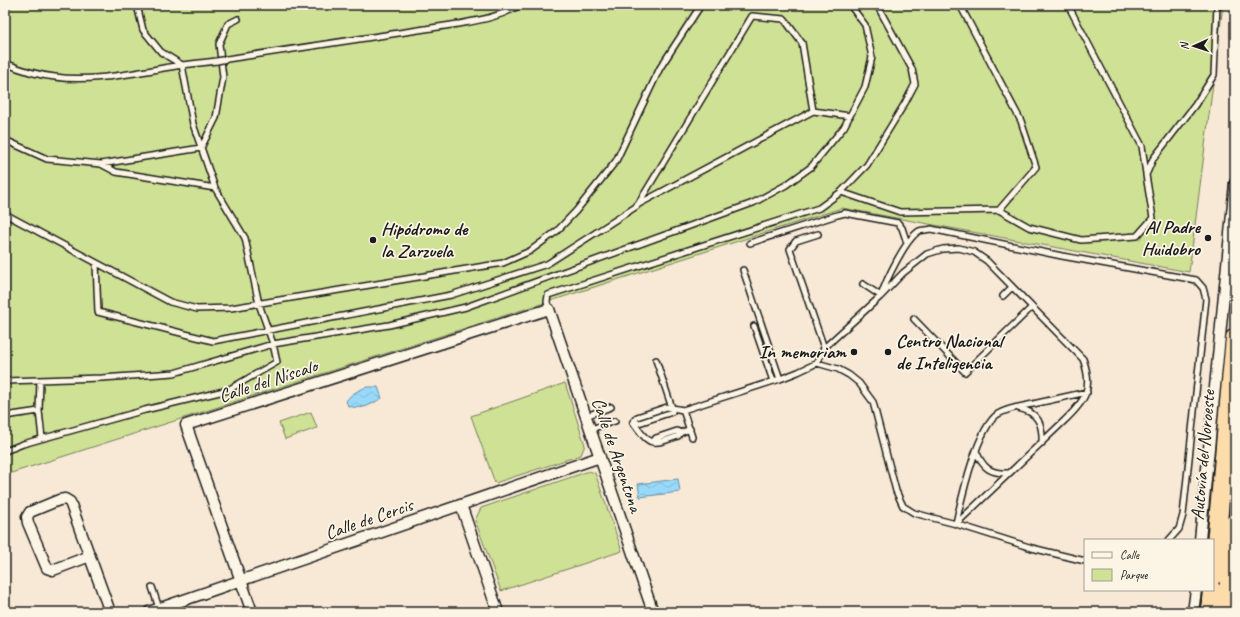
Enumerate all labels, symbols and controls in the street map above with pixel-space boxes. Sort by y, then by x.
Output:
north arrow [1174,26,1214,66]
text: N [1177,41,1191,50]
place label: Al Padre Huidobro [1142,215,1202,261]
place label: Hipódromo de la Zarzuela [381,217,469,263]
marker: Al Padre Huidobro [1203,233,1213,243]
marker: Hipódromo de la Zarzuela [368,235,378,245]
place label: Centro Nacional de Inteligencia [896,329,1006,375]
place label: In memoriam [759,340,847,364]
marker: In memoriam [849,347,859,357]
marker: Centro Nacional de Inteligencia [883,347,893,357]
street label: Calle del Níscalo [216,353,322,408]
street label: Autovía del Noroeste [1185,387,1221,521]
street label: Calle de Argentona [586,395,649,518]
street label: Calle de Cercis [322,492,418,545]
legend [1084,539,1214,591]
text: Calle [1120,547,1140,563]
text: Parque [1120,567,1149,583]

